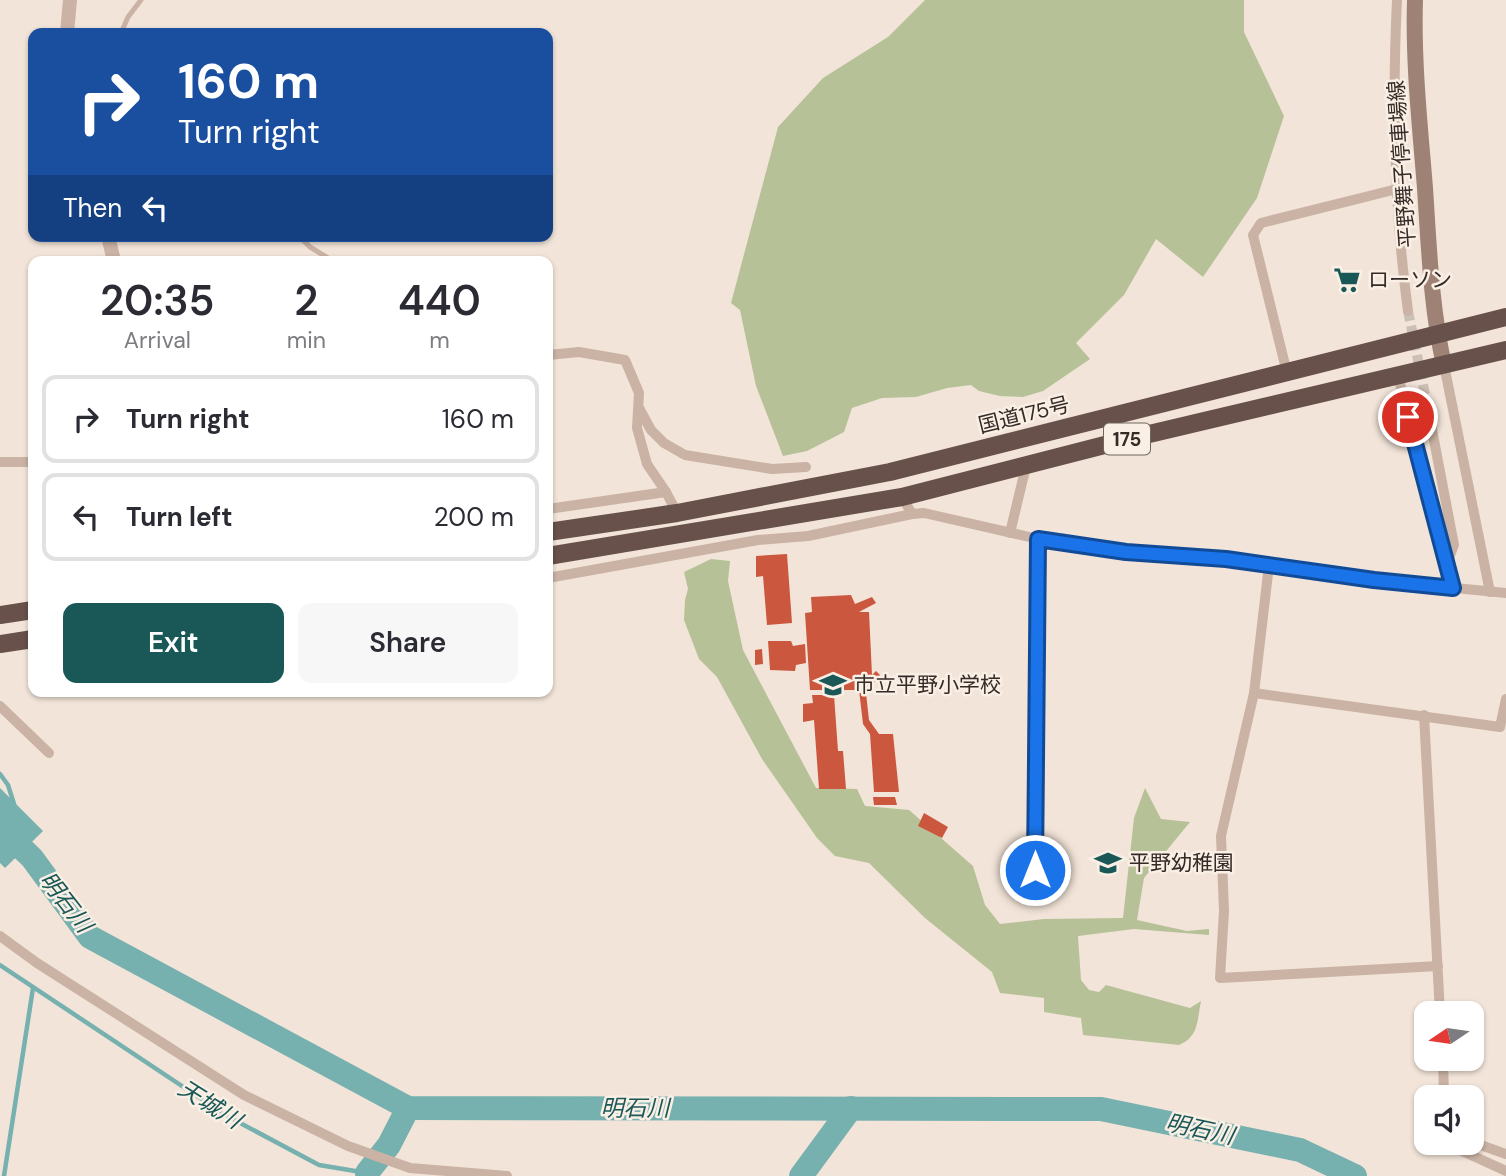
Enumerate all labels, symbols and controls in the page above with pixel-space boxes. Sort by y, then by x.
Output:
text: 160 m [178,49,319,113]
icon: right [63,56,154,147]
street label: 平野舞子停車場線 [1382,79,1422,249]
text: Turn right [178,111,320,153]
icon: left [136,189,174,227]
text: Then [63,191,122,225]
supermarket icon: ローソン [1332,265,1362,295]
place label: ローソン [1368,266,1452,294]
text: 20:35 [100,273,215,328]
text: 2 [294,273,318,328]
text: 440 [398,273,481,328]
text: Arrival [124,325,191,355]
text: min [287,325,326,355]
text: m [429,325,450,355]
pin [1378,387,1438,447]
street label: 国道175号 [976,390,1072,440]
icon: arrive [1389,398,1427,436]
icon: right [67,400,105,438]
text: Turn right [126,402,250,436]
text: 160 m [442,402,514,436]
road number: 175 [1104,424,1150,454]
icon: left [67,498,105,536]
text: Turn left [126,500,233,534]
text: 200 m [434,500,514,534]
button: Exit [63,603,284,683]
button: Share [298,603,518,683]
school or university icon: 市立平野小学校 [818,670,848,700]
place label: 市立平野小学校 [854,671,1001,699]
position arrow [998,833,1072,907]
school or university icon: 平野幼稚園 [1093,848,1123,878]
place label: 平野幼稚園 [1129,849,1234,877]
water label: 明石川 [33,866,101,941]
north arrow [1414,1001,1484,1071]
map controls [1414,1001,1484,1155]
water label: 天城川 [173,1073,250,1137]
button: sound [1414,1085,1484,1155]
water label: 明石川 [601,1093,673,1123]
water label: 明石川 [1163,1107,1240,1151]

